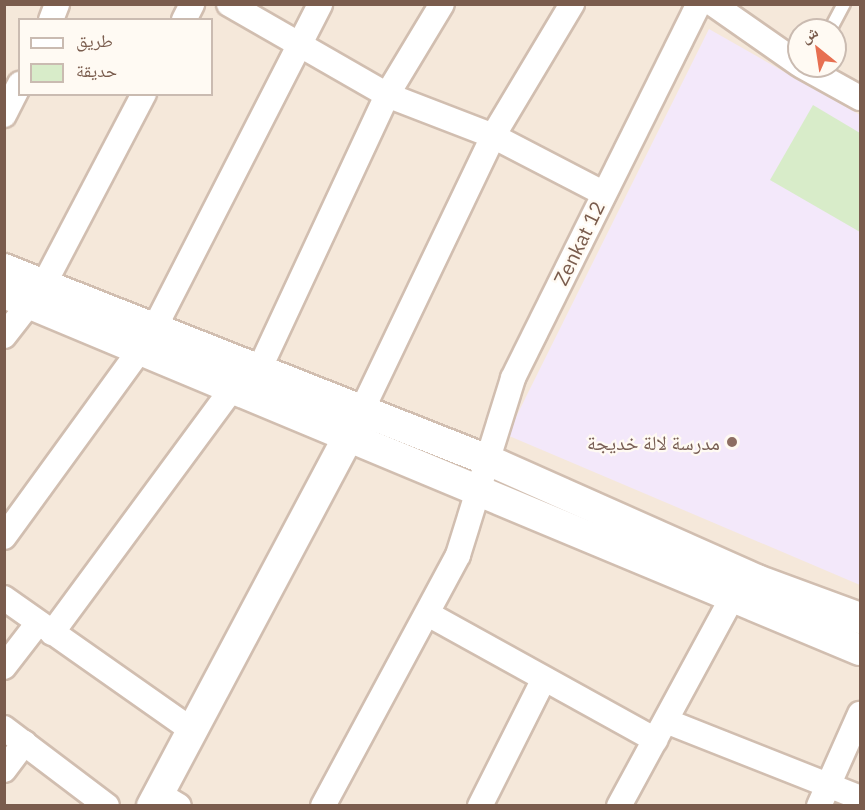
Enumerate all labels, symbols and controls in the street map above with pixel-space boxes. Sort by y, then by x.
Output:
legend [18,18,213,96]
north arrow [787,18,847,78]
text: ش [797,21,821,47]
text: طريق [76,29,113,52]
text: حديقة [76,59,117,82]
street label: Zenkat 12 [548,197,610,289]
place label: مدرسة لالة خديجة [587,430,720,454]
marker: مدرسة لالة خديجة [725,435,739,449]

